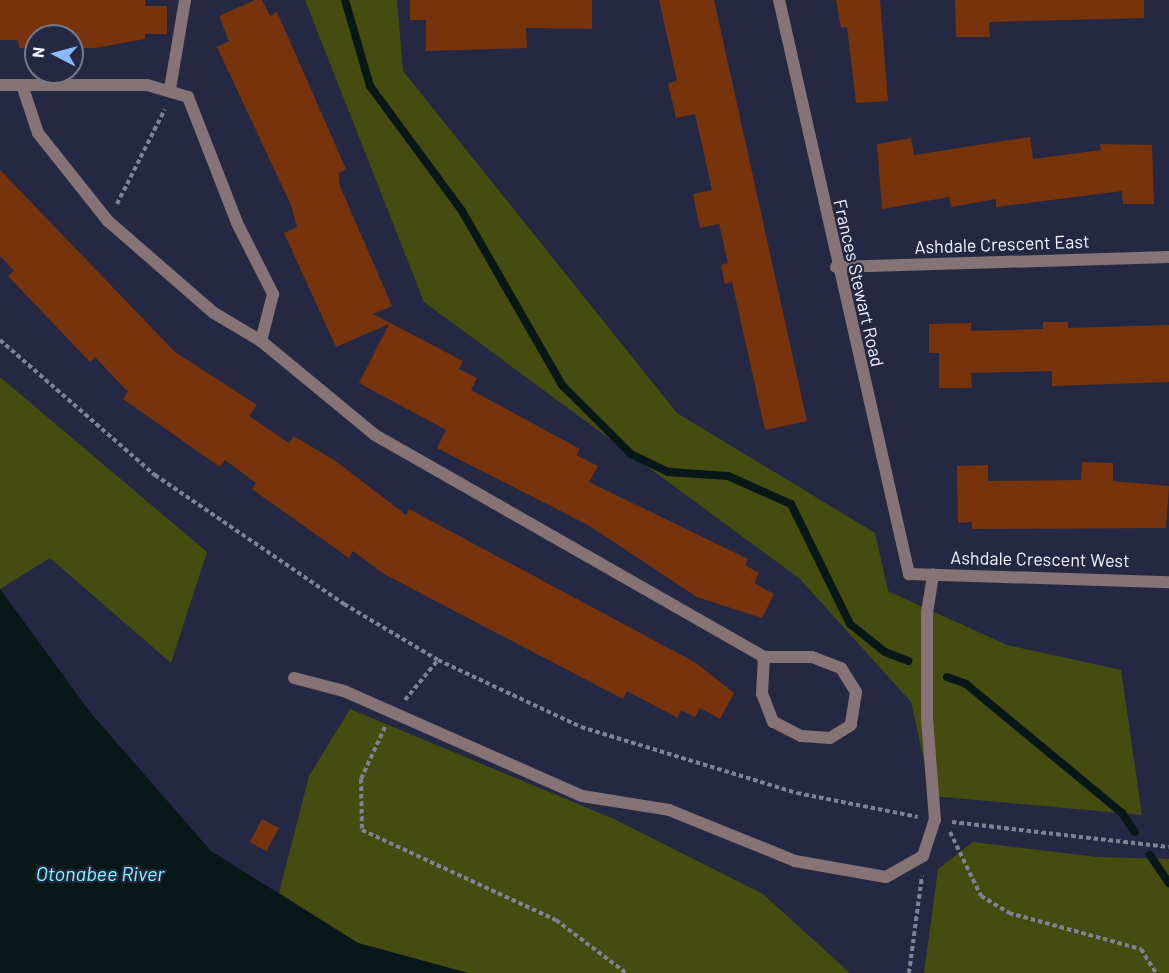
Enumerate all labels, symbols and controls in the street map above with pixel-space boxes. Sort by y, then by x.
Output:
north arrow [24,24,84,84]
text: N [28,46,48,59]
street label: Frances Stewart Road [829,197,889,369]
street label: Ashdale Crescent East [914,230,1090,258]
street label: Ashdale Crescent West [950,547,1130,571]
water label: Otonabee River [36,861,164,885]

